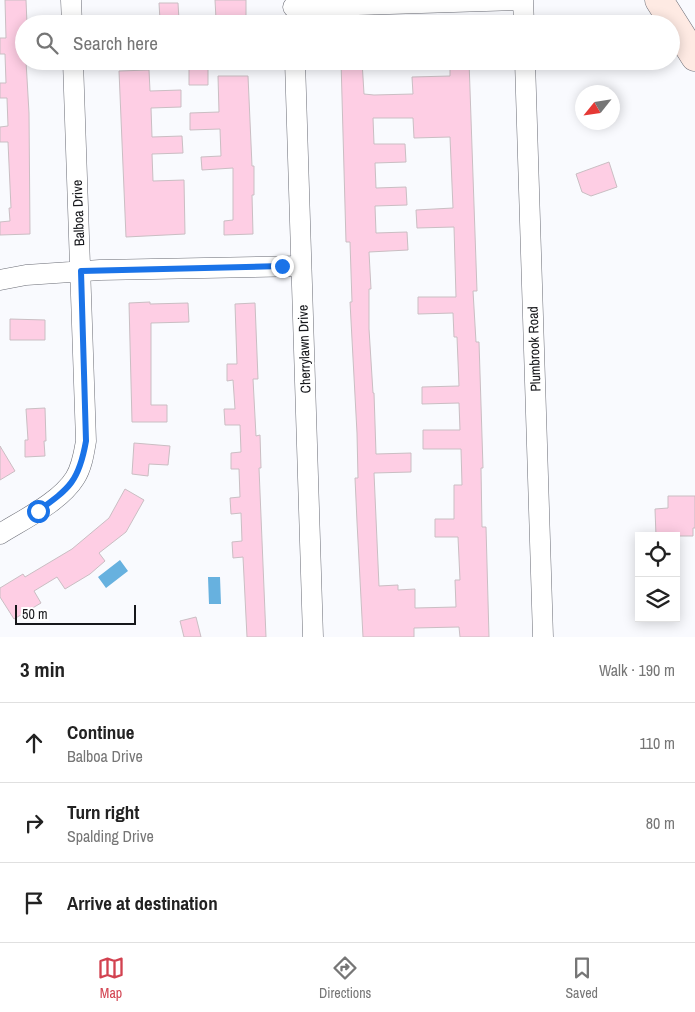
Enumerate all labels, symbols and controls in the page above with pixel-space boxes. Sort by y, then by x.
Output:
search box [15,15,680,70]
icon: search [33,29,61,57]
text: Search here [73,30,158,56]
north arrow [575,85,620,130]
street label: Balboa Drive [68,180,88,246]
route end [271,255,294,278]
street label: Cherrylawn Drive [293,304,315,394]
street label: Plumbrook Road [524,306,544,392]
route start [27,500,50,523]
map controls [635,532,680,622]
button: locate [635,532,680,577]
button: layers [635,577,680,622]
scale bar [15,602,136,625]
text: 50 m [22,605,48,623]
text: 3 min [20,655,65,684]
text: Walk · 190 m [599,659,675,681]
text: Continue [67,719,135,745]
icon: ahead [20,729,48,757]
text: 110 m [639,732,675,754]
text: Balboa Drive [67,745,143,767]
text: Turn right [67,799,139,825]
icon: right [20,809,48,837]
text: 80 m [646,812,675,834]
text: Spalding Drive [67,825,154,847]
icon: arrive [20,889,48,917]
text: Arrive at destination [67,890,218,916]
tab: Map [97,954,125,1002]
tab: Directions [319,954,371,1002]
tab: Saved [565,954,598,1002]

